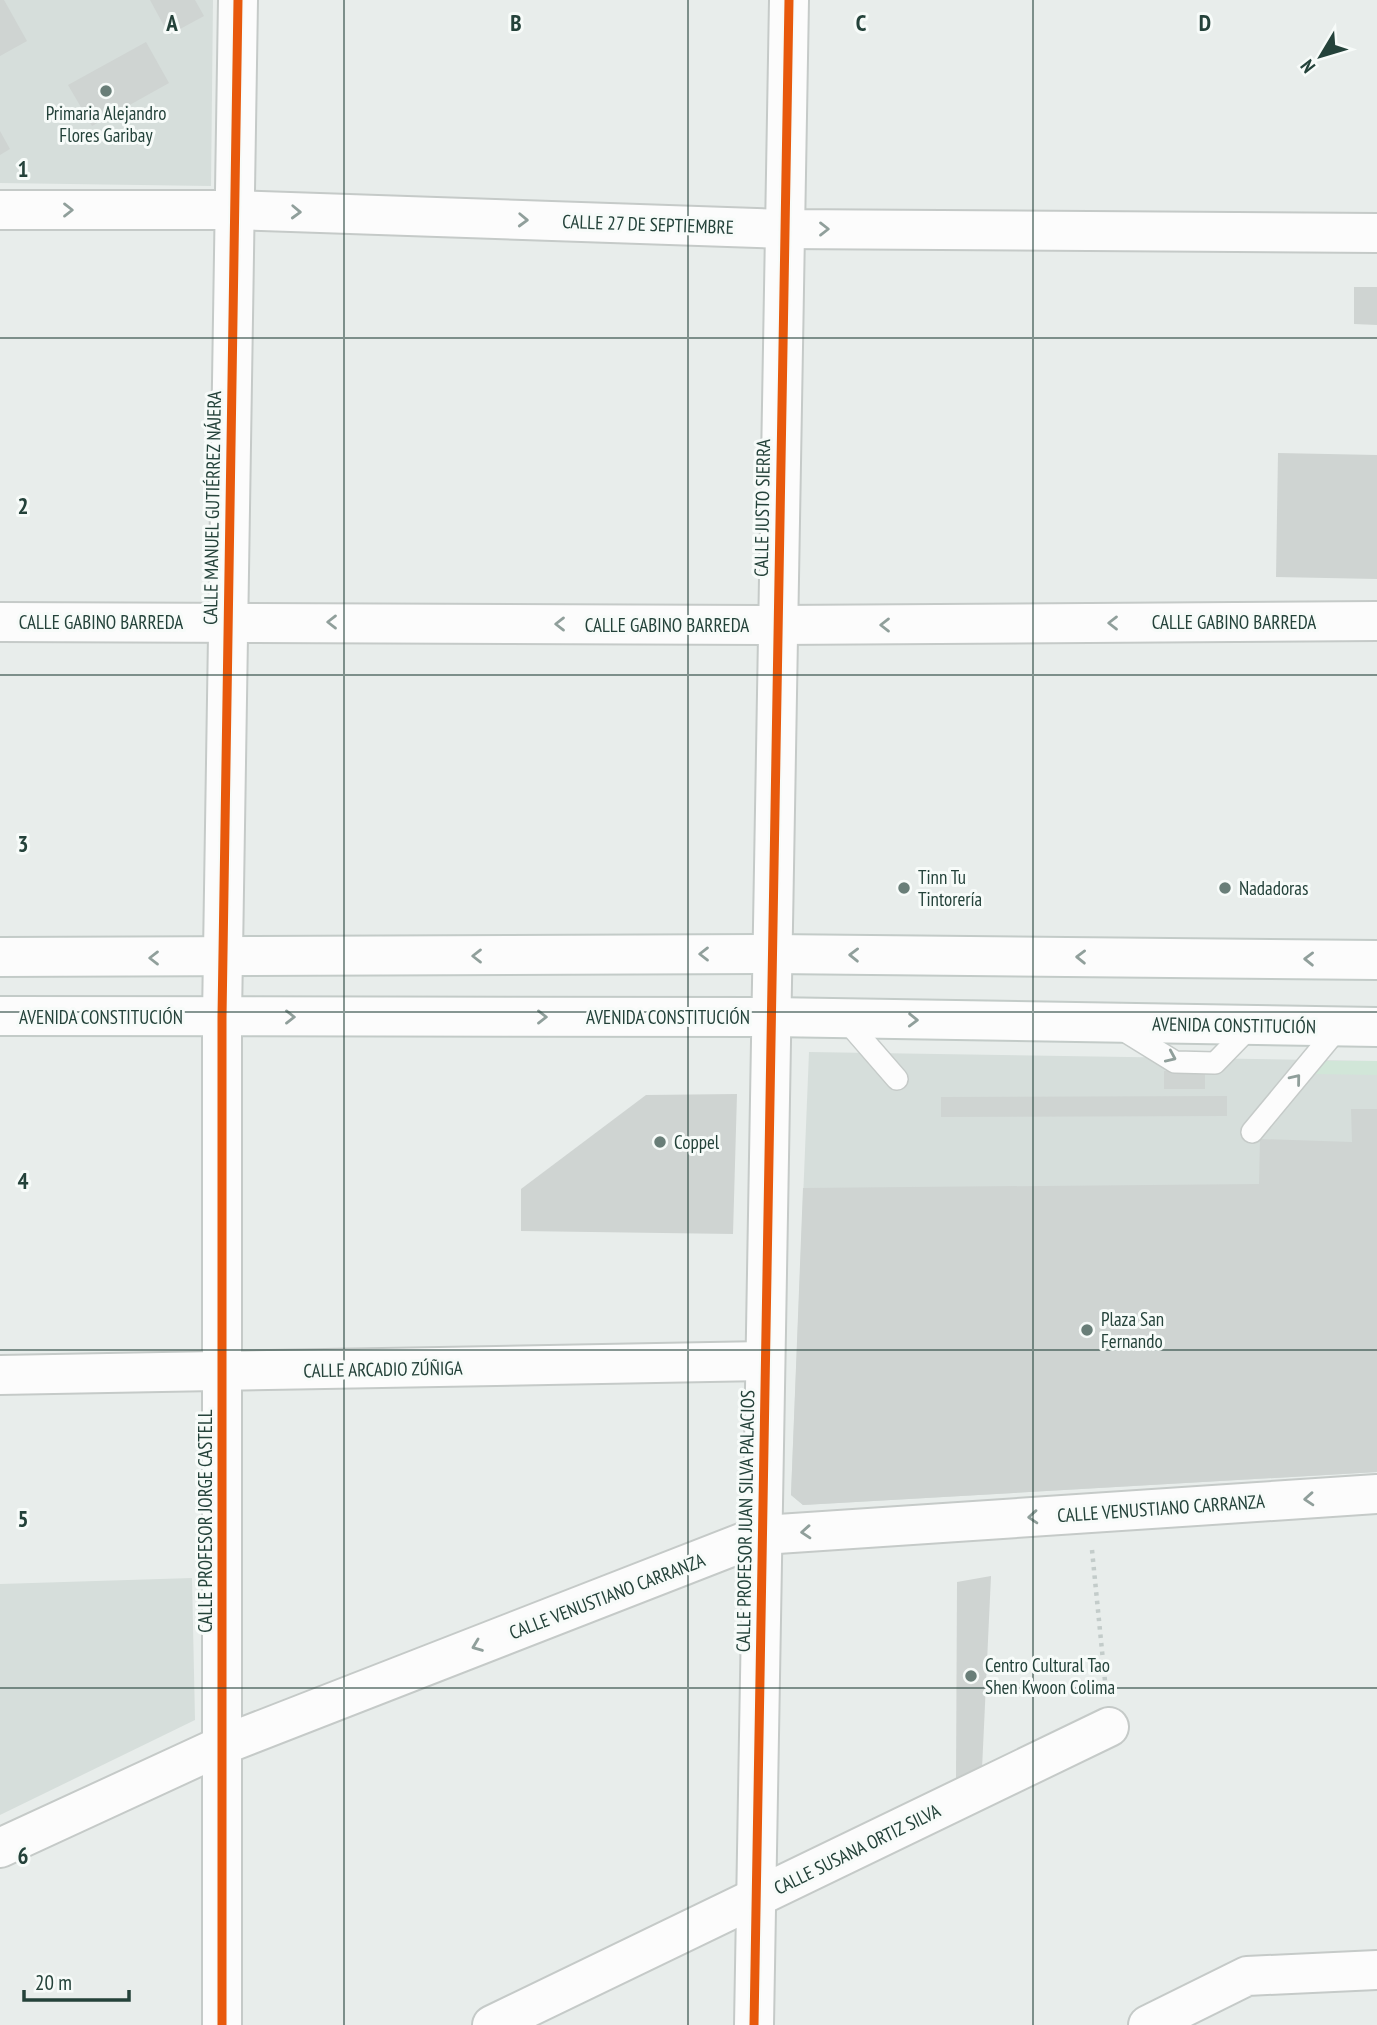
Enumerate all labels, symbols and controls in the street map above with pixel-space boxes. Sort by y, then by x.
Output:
text: A [165,8,178,37]
text: B [510,8,522,37]
text: C [856,8,867,37]
text: D [1199,8,1211,37]
north arrow [1286,21,1356,91]
text: N [1295,55,1320,78]
marker: Primaria Alejandro Flores Garibay [98,83,114,99]
place label: Primaria Alejandro Flores Garibay [46,101,166,147]
text: 1 [18,154,29,183]
one-way arrow [63,202,74,218]
one-way arrow [291,204,301,220]
street label: CALLE 27 DE SEPTIEMBRE [562,209,734,239]
one-way arrow [518,212,529,227]
one-way arrow [819,221,830,237]
street label: CALLE MANUEL GUTIÉRREZ NÁJERA [198,391,226,625]
street label: CALLE JUSTO SIERRA [749,439,775,577]
text: 2 [18,491,29,520]
street label: CALLE GABINO BARREDA [19,610,183,634]
street label: CALLE GABINO BARREDA [1152,610,1316,634]
street label: CALLE GABINO BARREDA [585,613,749,637]
one-way arrow [327,614,337,630]
one-way arrow [1107,615,1118,631]
one-way arrow [554,616,565,632]
one-way arrow [880,617,890,633]
text: 3 [18,829,29,858]
place label: Tinn Tu Tintorería [918,865,982,911]
place label: Nadadoras [1239,876,1308,900]
marker: Tinn Tu Tintorería [896,880,912,896]
marker: Nadadoras [1217,880,1233,896]
one-way arrow [699,946,709,962]
one-way arrow [848,947,859,962]
one-way arrow [471,948,482,964]
one-way arrow [1076,949,1086,965]
one-way arrow [149,950,159,966]
one-way arrow [1303,952,1314,967]
street label: AVENIDA CONSTITUCIÓN [19,1005,183,1029]
street label: AVENIDA CONSTITUCIÓN [586,1005,750,1029]
one-way arrow [285,1009,296,1025]
one-way arrow [537,1009,548,1025]
one-way arrow [908,1012,919,1027]
street label: AVENIDA CONSTITUCIÓN [1152,1012,1316,1038]
one-way arrow [1164,1049,1176,1063]
one-way arrow [1288,1075,1300,1088]
place label: Coppel [674,1130,720,1154]
marker: Coppel [652,1134,668,1150]
text: 4 [18,1166,29,1195]
place label: Plaza San Fernando [1101,1307,1164,1353]
marker: Plaza San Fernando [1079,1322,1095,1338]
street label: CALLE ARCADIO ZÚÑIGA [303,1356,463,1382]
street label: CALLE PROFESOR JUAN SILVA PALACIOS [731,1390,759,1652]
street label: CALLE PROFESOR JORGE CASTELL [193,1409,217,1633]
street label: CALLE VENUSTIANO CARRANZA [1057,1489,1265,1527]
one-way arrow [1303,1491,1314,1506]
text: 5 [18,1504,29,1533]
one-way arrow [1027,1509,1038,1524]
one-way arrow [800,1524,811,1539]
street label: CALLE VENUSTIANO CARRANZA [506,1548,708,1644]
one-way arrow [472,1638,484,1652]
place label: Centro Cultural Tao Shen Kwoon Colima [985,1653,1115,1699]
marker: Centro Cultural Tao Shen Kwoon Colima [963,1668,979,1684]
street label: CALLE SUSANA ORTIZ SILVA [770,1798,944,1900]
text: 6 [18,1841,29,1870]
scale bar [24,1958,130,2002]
text: 20 m [35,1969,72,1996]

